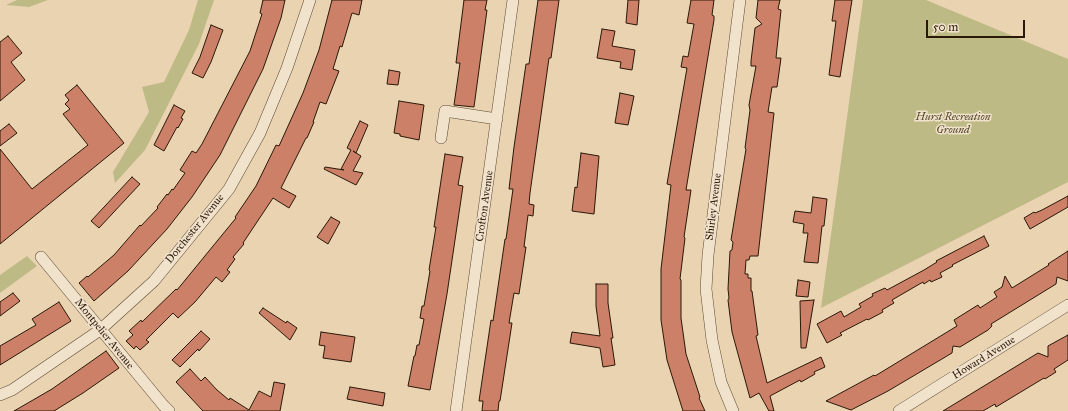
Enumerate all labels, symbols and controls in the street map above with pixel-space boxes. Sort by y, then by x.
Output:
scale bar [928,12,1027,38]
text: 50 m [933,20,958,34]
park label: Hurst Recreation Ground [916,110,990,136]
street label: Crofton Avenue [473,170,497,242]
street label: Shirley Avenue [703,173,725,241]
street label: Dorchester Avenue [163,192,227,266]
street label: Montpelier Avenue [72,296,136,372]
street label: Howard Avenue [950,333,1018,383]

